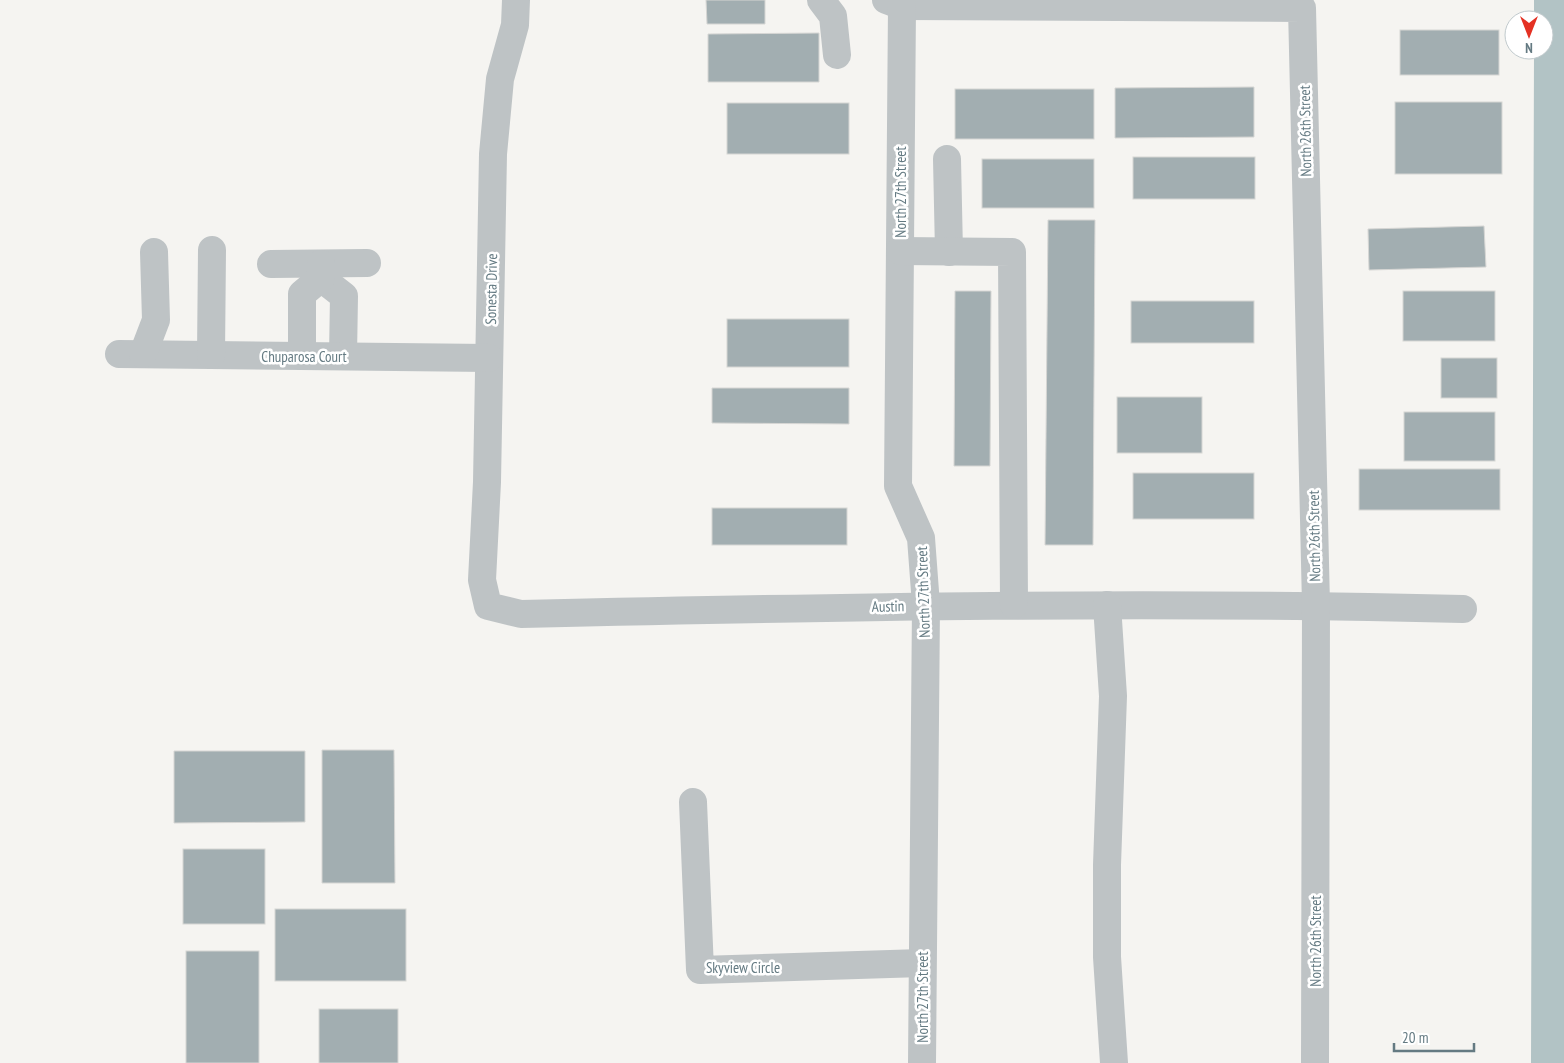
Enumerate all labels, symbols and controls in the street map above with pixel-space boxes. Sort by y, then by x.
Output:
north arrow [1504,10,1554,60]
text: N [1525,39,1533,57]
street label: North 26th Street [1295,85,1315,177]
street label: North 27th Street [891,146,910,238]
street label: Sonesta Drive [481,253,501,325]
street label: Chuparosa Court [261,347,347,366]
street label: North 26th Street [1304,490,1324,582]
street label: North 27th Street [912,546,934,638]
street label: Austin [872,596,904,616]
street label: North 26th Street [1306,895,1325,987]
street label: North 27th Street [913,951,932,1043]
street label: Skyview Circle [706,958,780,977]
scale bar [1394,1020,1474,1052]
text: 20 m [1402,1028,1428,1047]

